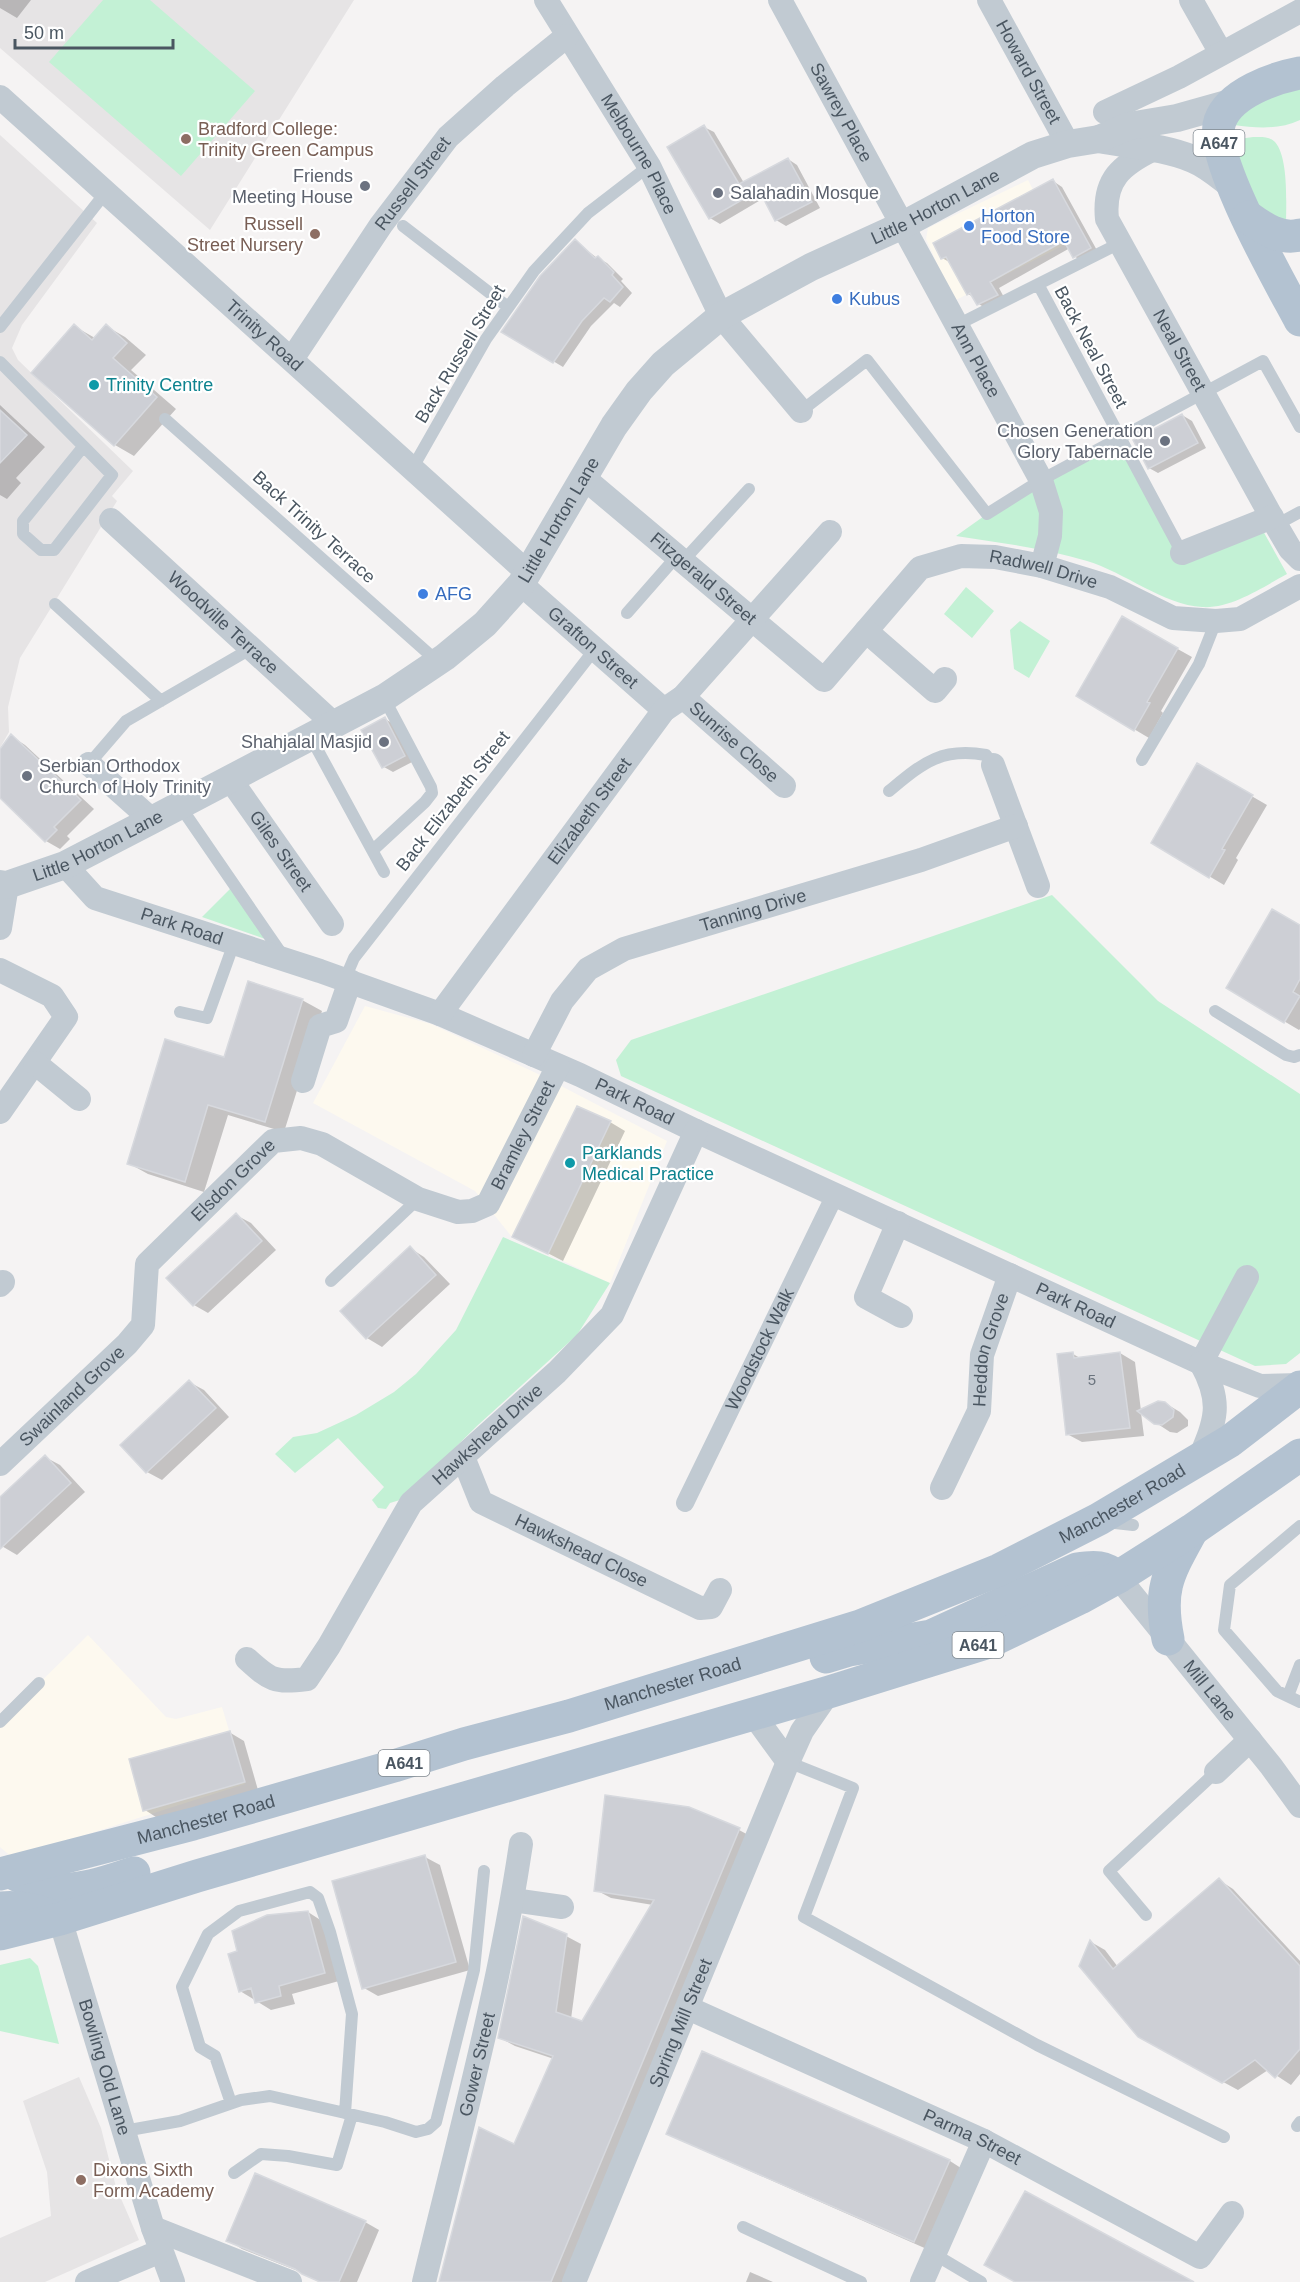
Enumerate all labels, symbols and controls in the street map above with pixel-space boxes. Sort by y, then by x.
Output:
scale bar [15,12,172,50]
street label: Howard Street [992,17,1065,127]
text: 50 m [24,23,64,43]
street label: Sawrey Place [806,59,876,166]
street label: Melbourne Place [597,90,681,217]
place label: Bradford College: Trinity Green Campus [198,119,373,160]
road number: A647 [1194,130,1244,156]
marker: Bradford College: Trinity Green Campus [179,132,193,146]
street label: Russell Street [371,133,455,234]
street label: Little Horton Lane [868,165,1003,248]
place label: Friends Meeting House [232,166,353,207]
marker: Friends Meeting House [358,179,372,193]
place label: Salahadin Mosque [730,183,879,203]
marker: Salahadin Mosque [711,186,725,200]
place label: Horton Food Store [981,206,1070,247]
place label: Russell Street Nursery [187,214,303,255]
marker: Horton Food Store [962,219,976,233]
marker: Russell Street Nursery [308,227,322,241]
street label: Back Russell Street [411,282,509,426]
street label: Back Neal Street [1050,283,1132,411]
place label: Kubus [849,289,900,309]
marker: Kubus [830,292,844,306]
street label: Trinity Road [222,296,307,375]
street label: Neal Street [1149,306,1210,395]
street label: Ann Place [947,319,1004,401]
place label: Trinity Centre [106,375,213,395]
marker: Trinity Centre [87,378,101,392]
place label: Chosen Generation Glory Tabernacle [997,421,1153,462]
marker: Chosen Generation Glory Tabernacle [1158,434,1172,448]
street label: Little Horton Lane [514,454,603,586]
street label: Back Trinity Terrace [249,467,379,587]
street label: Fitzgerald Street [646,528,760,629]
street label: Radwell Drive [988,546,1100,593]
street label: Woodville Terrace [164,567,282,678]
place label: AFG [435,584,472,604]
marker: AFG [416,587,430,601]
street label: Grafton Street [544,603,642,692]
street label: Sunrise Close [685,697,783,787]
street label: Back Elizabeth Street [392,727,514,875]
place label: Shahjalal Masjid [241,732,372,752]
marker: Shahjalal Masjid [377,735,391,749]
street label: Elizabeth Street [544,754,635,868]
place label: Serbian Orthodox Church of Holy Trinity [39,756,211,797]
marker: Serbian Orthodox Church of Holy Trinity [20,769,34,783]
street label: Little Horton Lane [30,806,166,885]
street label: Giles Street [245,807,316,895]
street label: Tanning Drive [697,885,809,936]
street label: Park Road [138,904,225,949]
street label: Park Road [592,1074,677,1129]
street label: Bramley Street [487,1078,559,1193]
street label: Elsdon Grove [187,1135,279,1225]
place label: Parklands Medical Practice [582,1143,714,1184]
marker: Parklands Medical Practice [563,1156,577,1170]
street label: Park Road [1033,1279,1119,1332]
street label: Woodstock Walk [722,1284,798,1413]
street label: Heddon Grove [969,1290,1013,1408]
street label: Swainland Grove [15,1342,129,1450]
house number: 5 [1088,1371,1096,1388]
street label: Hawkshead Drive [428,1380,547,1489]
street label: Manchester Road [1056,1460,1189,1548]
street label: Hawkshead Close [512,1510,651,1591]
road number: A641 [952,1632,1004,1658]
street label: Manchester Road [602,1653,743,1715]
street label: Mill Lane [1179,1656,1240,1725]
road number: A641 [378,1750,430,1776]
street label: Manchester Road [135,1791,277,1848]
street label: Spring Mill Street [645,1956,716,2090]
street label: Bowling Old Lane [75,1997,135,2138]
street label: Gower Street [455,2011,499,2118]
street label: Parma Street [920,2105,1024,2169]
place label: Dixons Sixth Form Academy [93,2160,214,2201]
marker: Dixons Sixth Form Academy [74,2173,88,2187]

